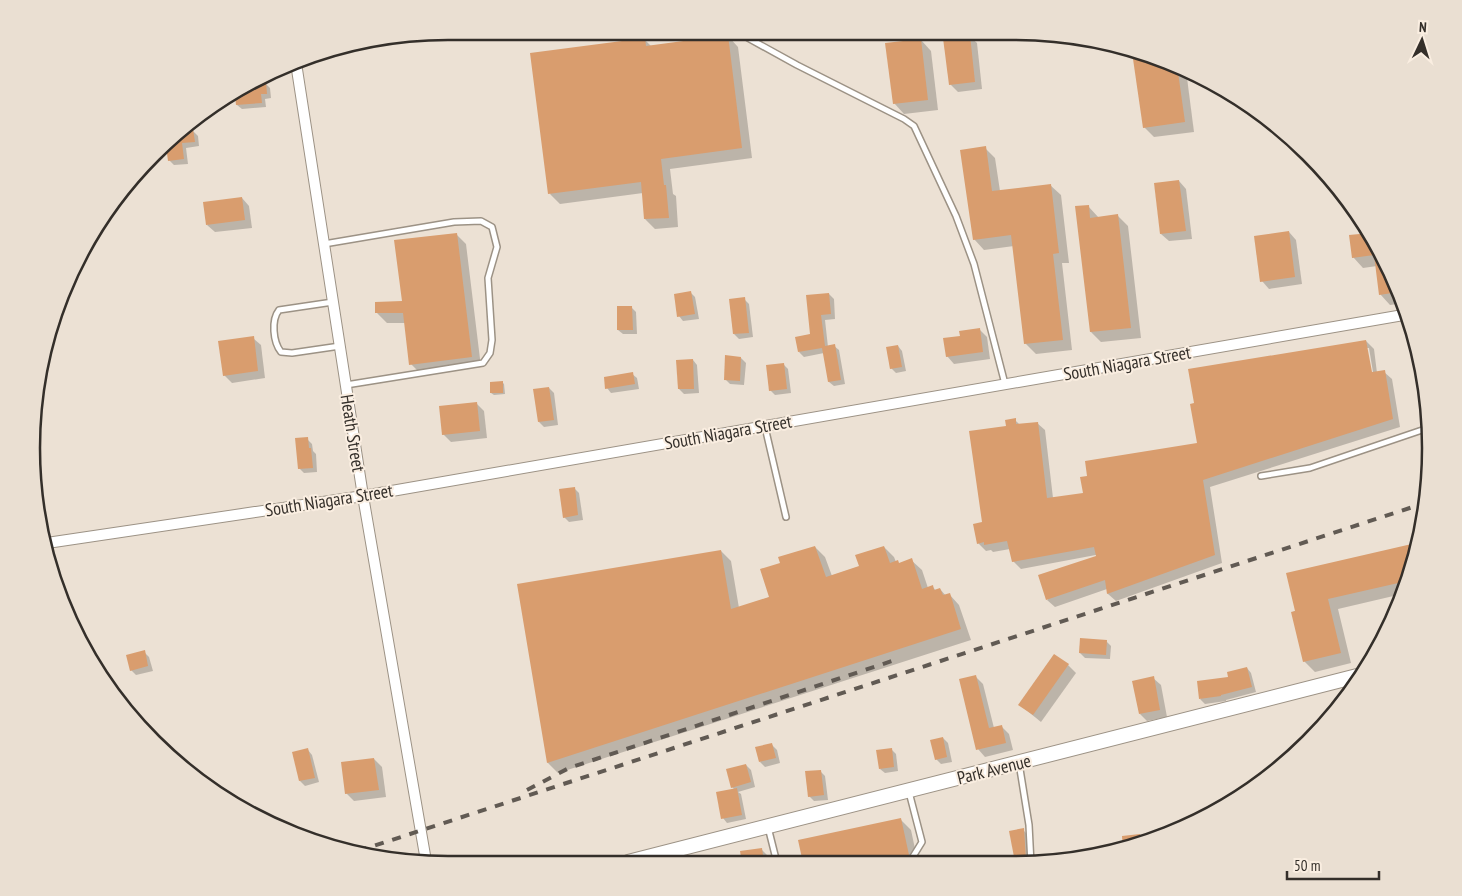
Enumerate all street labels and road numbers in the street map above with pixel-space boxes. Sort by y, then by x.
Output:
street label: South Niagara Street [1062,340,1193,386]
street label: Heath Street [336,393,370,473]
street label: South Niagara Street [663,409,794,455]
street label: South Niagara Street [264,479,395,521]
street label: Park Avenue [955,749,1033,789]

